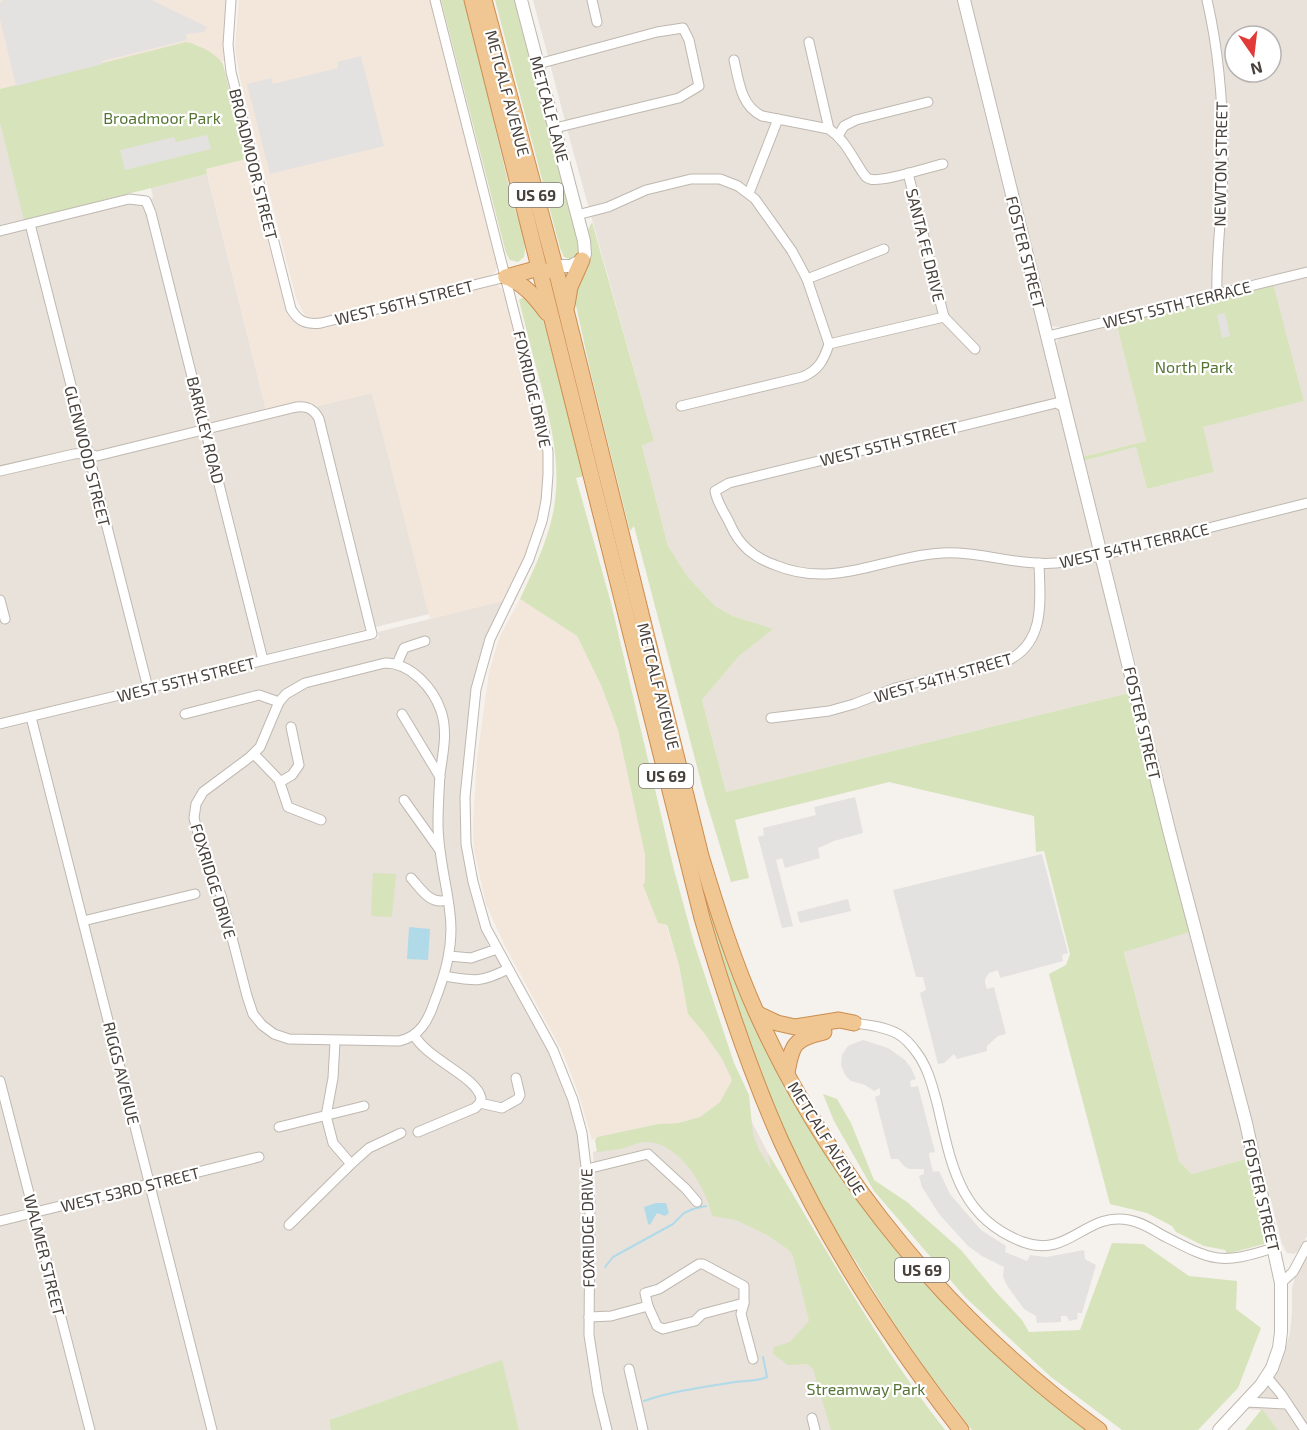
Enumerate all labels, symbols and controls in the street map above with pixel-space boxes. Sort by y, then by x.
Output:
north arrow [1223,24,1283,84]
street label: METCALF AVENUE [482,28,534,158]
street label: METCALF LANE [527,54,573,164]
text: N [1249,58,1265,80]
street label: BROADMOOR STREET [226,86,282,242]
street label: NEWTON STREET [1209,101,1231,227]
park label: Broadmoor Park [103,108,221,127]
road number: US 69 [509,183,563,207]
street label: SANTA FE DRIVE [903,186,949,304]
street label: FOSTER STREET [1003,194,1049,310]
street label: WEST 56TH STREET [333,276,475,328]
street label: WEST 55TH TERRACE [1101,276,1253,332]
street label: FOXRIDGE DRIVE [510,329,556,449]
park label: North Park [1155,357,1233,376]
street label: BARKLEY ROAD [184,374,228,486]
street label: GLENWOOD STREET [61,384,115,528]
street label: WEST 55TH STREET [818,417,960,469]
street label: WEST 54TH TERRACE [1057,519,1211,571]
street label: METCALF AVENUE [634,621,684,751]
street label: WEST 54TH STREET [872,648,1014,706]
street label: WEST 55TH STREET [115,653,257,705]
street label: FOSTER STREET [1121,665,1165,781]
road number: US 69 [639,764,693,788]
street label: FOXRIDGE DRIVE [187,821,241,941]
street label: RIGGS AVENUE [100,1020,144,1126]
street label: METCALF AVENUE [785,1078,869,1198]
street label: FOSTER STREET [1240,1137,1284,1253]
street label: WEST 53RD STREET [59,1163,201,1215]
street label: FOXRIDGE DRIVE [576,1168,598,1288]
street label: WALMER STREET [21,1192,69,1318]
road number: US 69 [895,1258,949,1282]
park label: Streamway Park [807,1379,925,1398]

